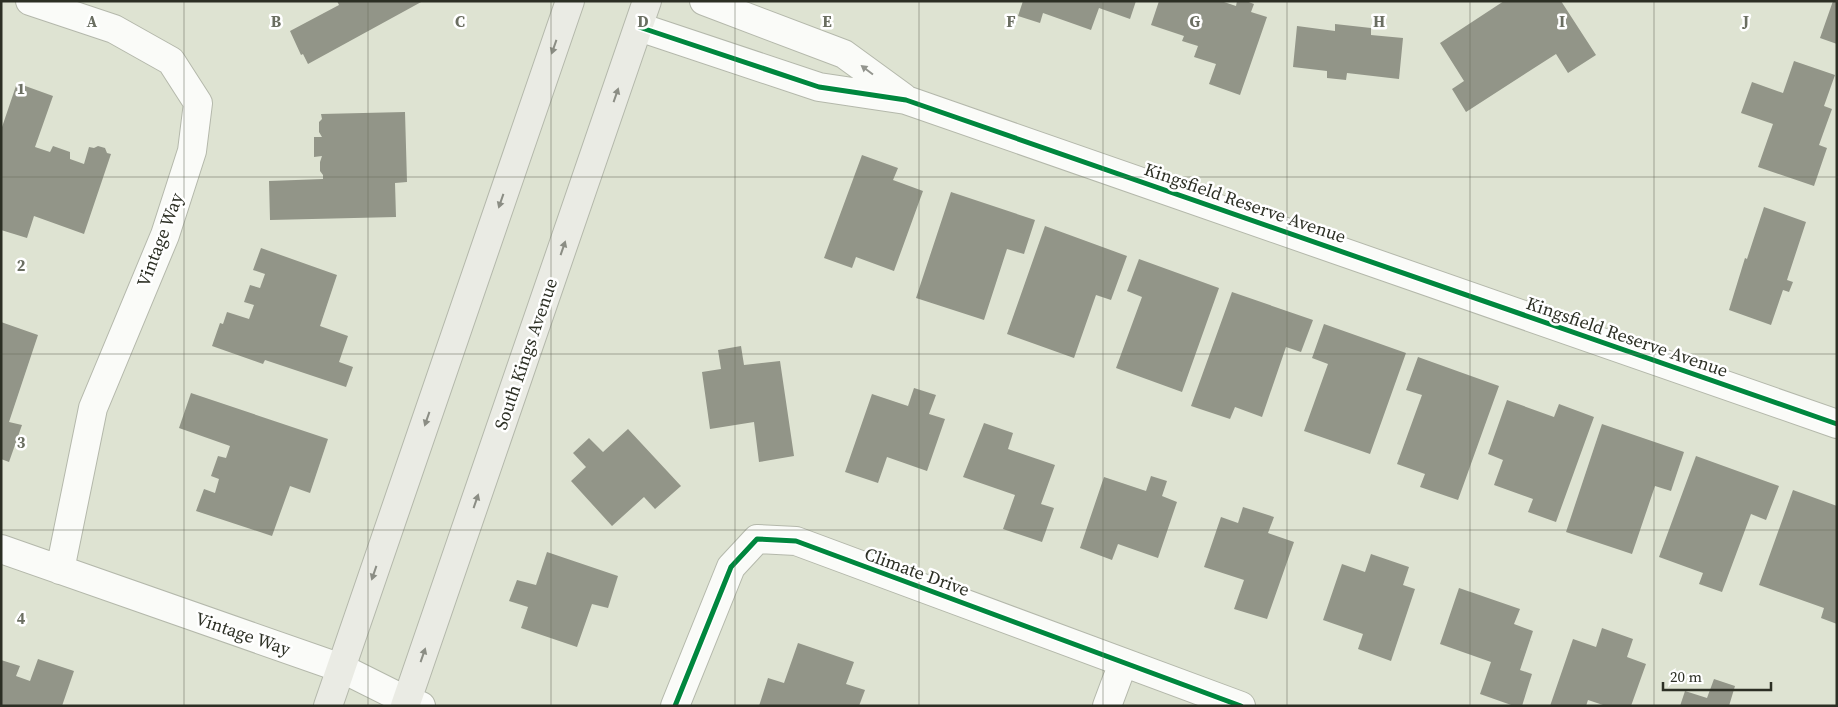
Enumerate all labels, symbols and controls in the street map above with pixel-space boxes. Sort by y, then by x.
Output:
text: A [87,10,98,32]
text: B [271,10,282,32]
text: C [455,10,465,32]
text: D [637,10,649,32]
text: E [822,10,832,32]
text: F [1006,10,1016,32]
text: G [1190,10,1201,32]
text: H [1373,10,1385,32]
text: I [1559,10,1565,32]
text: J [1742,10,1749,32]
one-way arrow [550,40,557,55]
one-way arrow [861,65,874,76]
text: 1 [17,77,25,99]
one-way arrow [613,87,620,102]
street label: Kingsfield Reserve Avenue [1141,156,1349,249]
street label: Vintage Way [130,188,189,290]
one-way arrow [497,194,505,209]
one-way arrow [560,241,567,256]
text: 2 [17,254,26,276]
street label: South Kings Avenue [488,275,563,433]
street label: Kingsfield Reserve Avenue [1523,290,1731,383]
one-way arrow [423,412,431,427]
text: 3 [17,431,26,453]
one-way arrow [472,493,480,508]
street label: Climate Drive [861,541,973,602]
one-way arrow [370,565,378,580]
street label: Vintage Way [192,606,295,662]
text: 4 [17,607,26,629]
one-way arrow [419,647,427,662]
scale bar [1663,660,1770,692]
text: 20 m [1670,666,1702,687]

